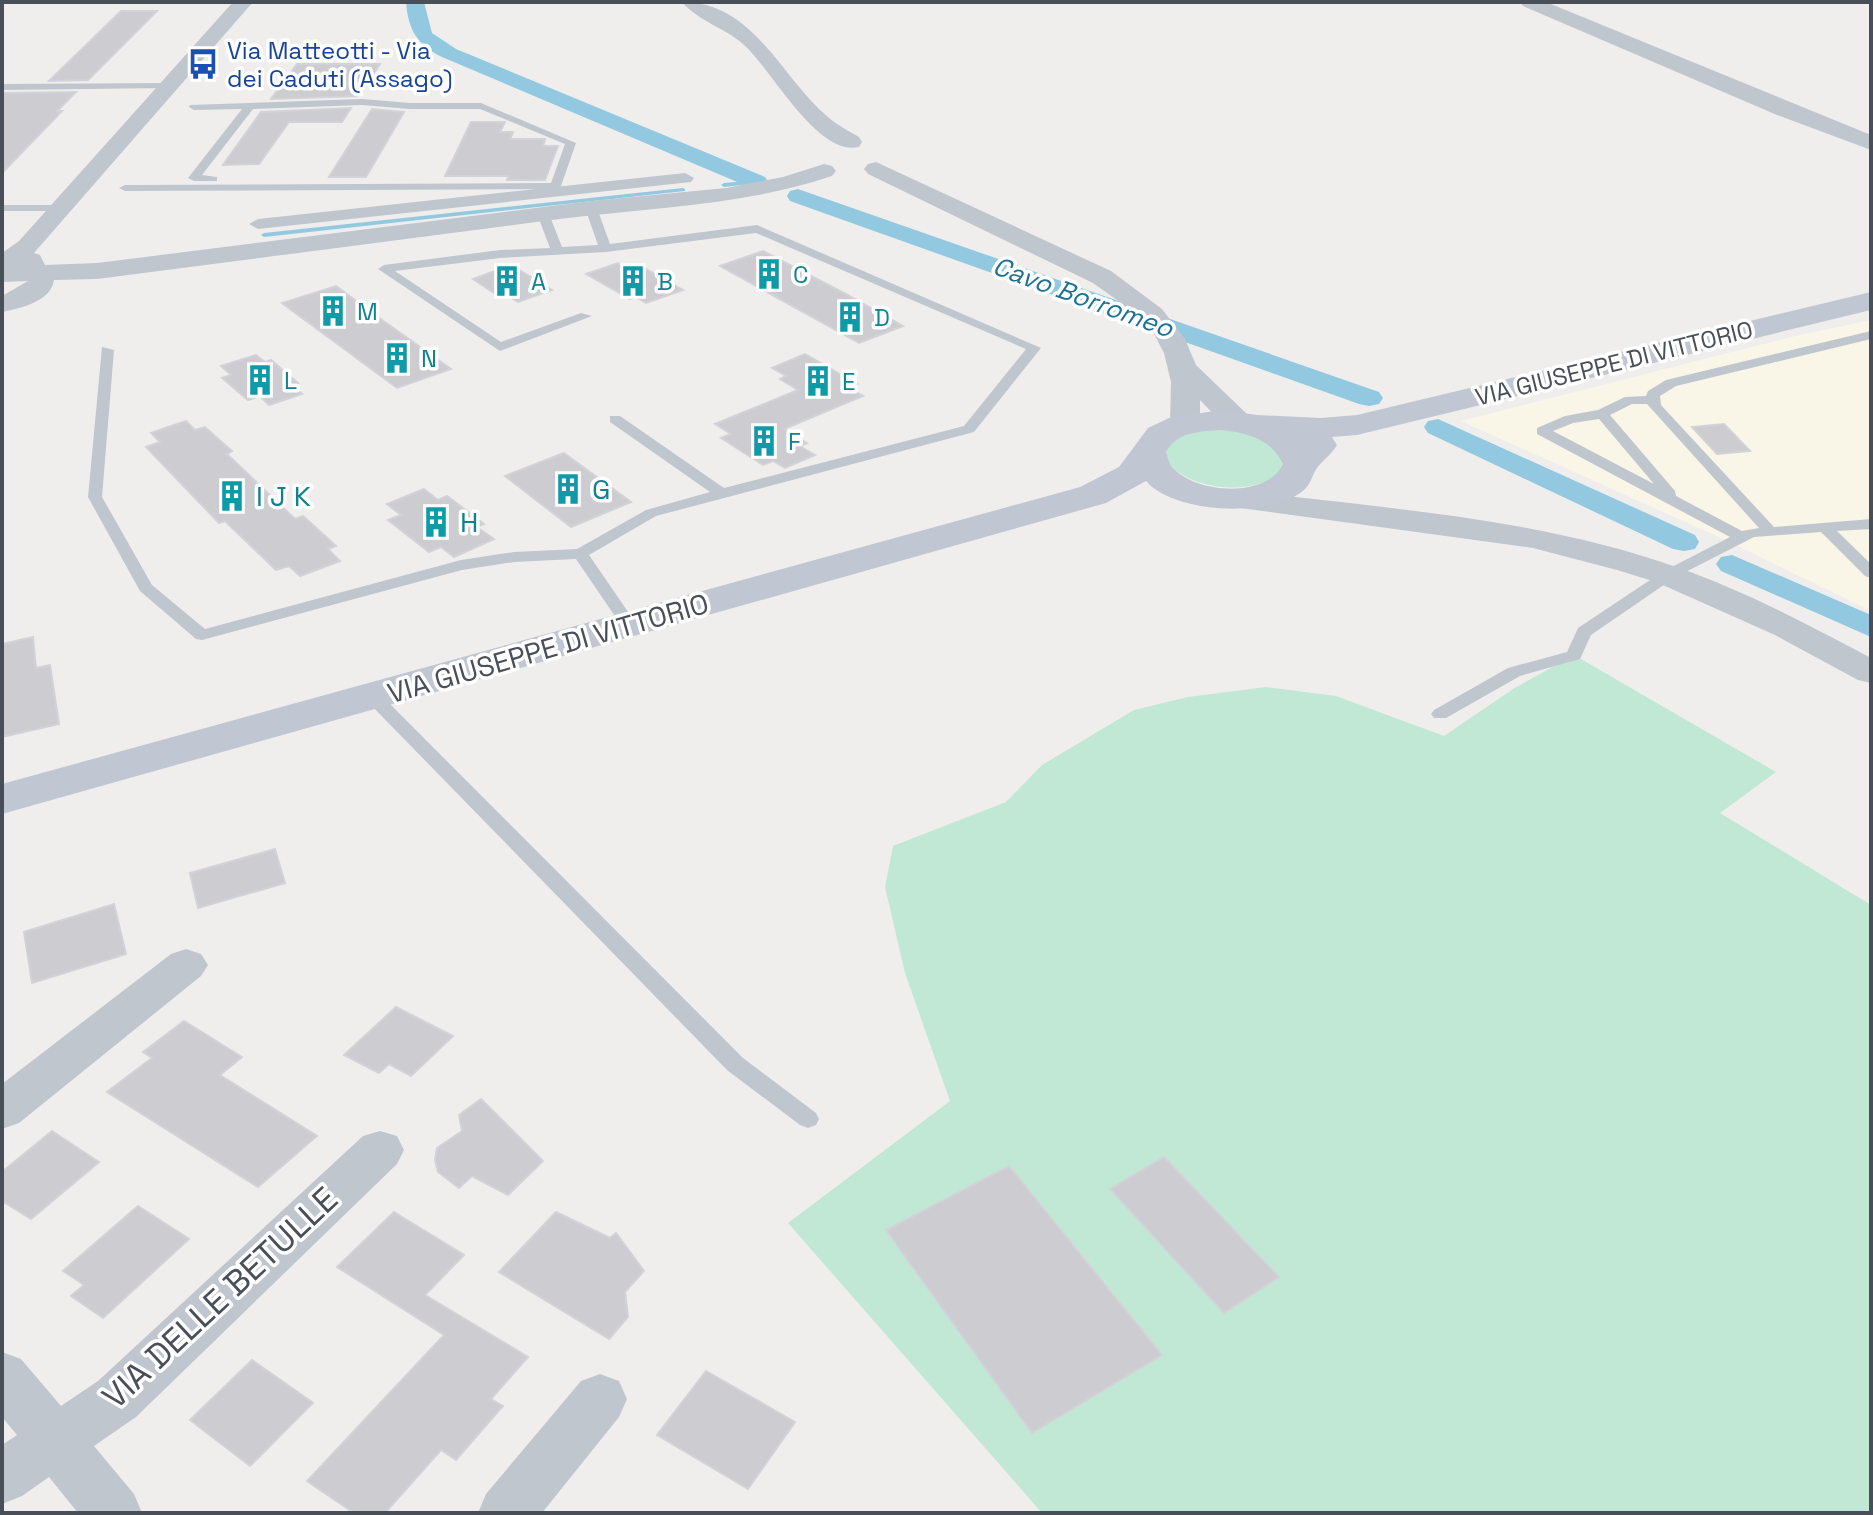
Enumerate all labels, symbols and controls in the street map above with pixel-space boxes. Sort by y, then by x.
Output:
place label: Via Matteotti - Via dei Caduti (Assago) [227,35,452,94]
bus stop icon: Via Matteotti - Via dei Caduti (Assago) [186,47,220,81]
water label: Cavo Borromeo [988,249,1179,346]
building icon: C [752,257,786,291]
place label: C [793,259,808,290]
building icon: A [490,264,524,298]
building icon: B [616,264,650,298]
place label: A [531,266,546,297]
place label: B [657,266,673,297]
building icon: M [316,294,350,328]
place label: M [357,296,378,327]
building icon: D [833,300,867,334]
place label: D [874,302,890,333]
street label: VIA GIUSEPPE DI VITTORIO [1472,313,1756,413]
building icon: N [380,341,414,375]
place label: N [421,343,437,374]
building icon: L [243,363,277,397]
building icon: E [801,364,835,398]
place label: L [284,365,297,396]
place label: E [842,366,856,397]
building icon: F [747,424,781,458]
place label: F [788,426,801,457]
place label: G [592,471,610,507]
building icon: G [551,472,585,506]
place label: I J K [256,478,311,514]
building icon: I J K [215,479,249,513]
place label: H [460,504,478,540]
building icon: H [419,505,453,539]
street label: VIA GIUSEPPE DI VITTORIO [383,585,713,711]
street label: VIA DELLE BETULLE [93,1178,347,1418]

